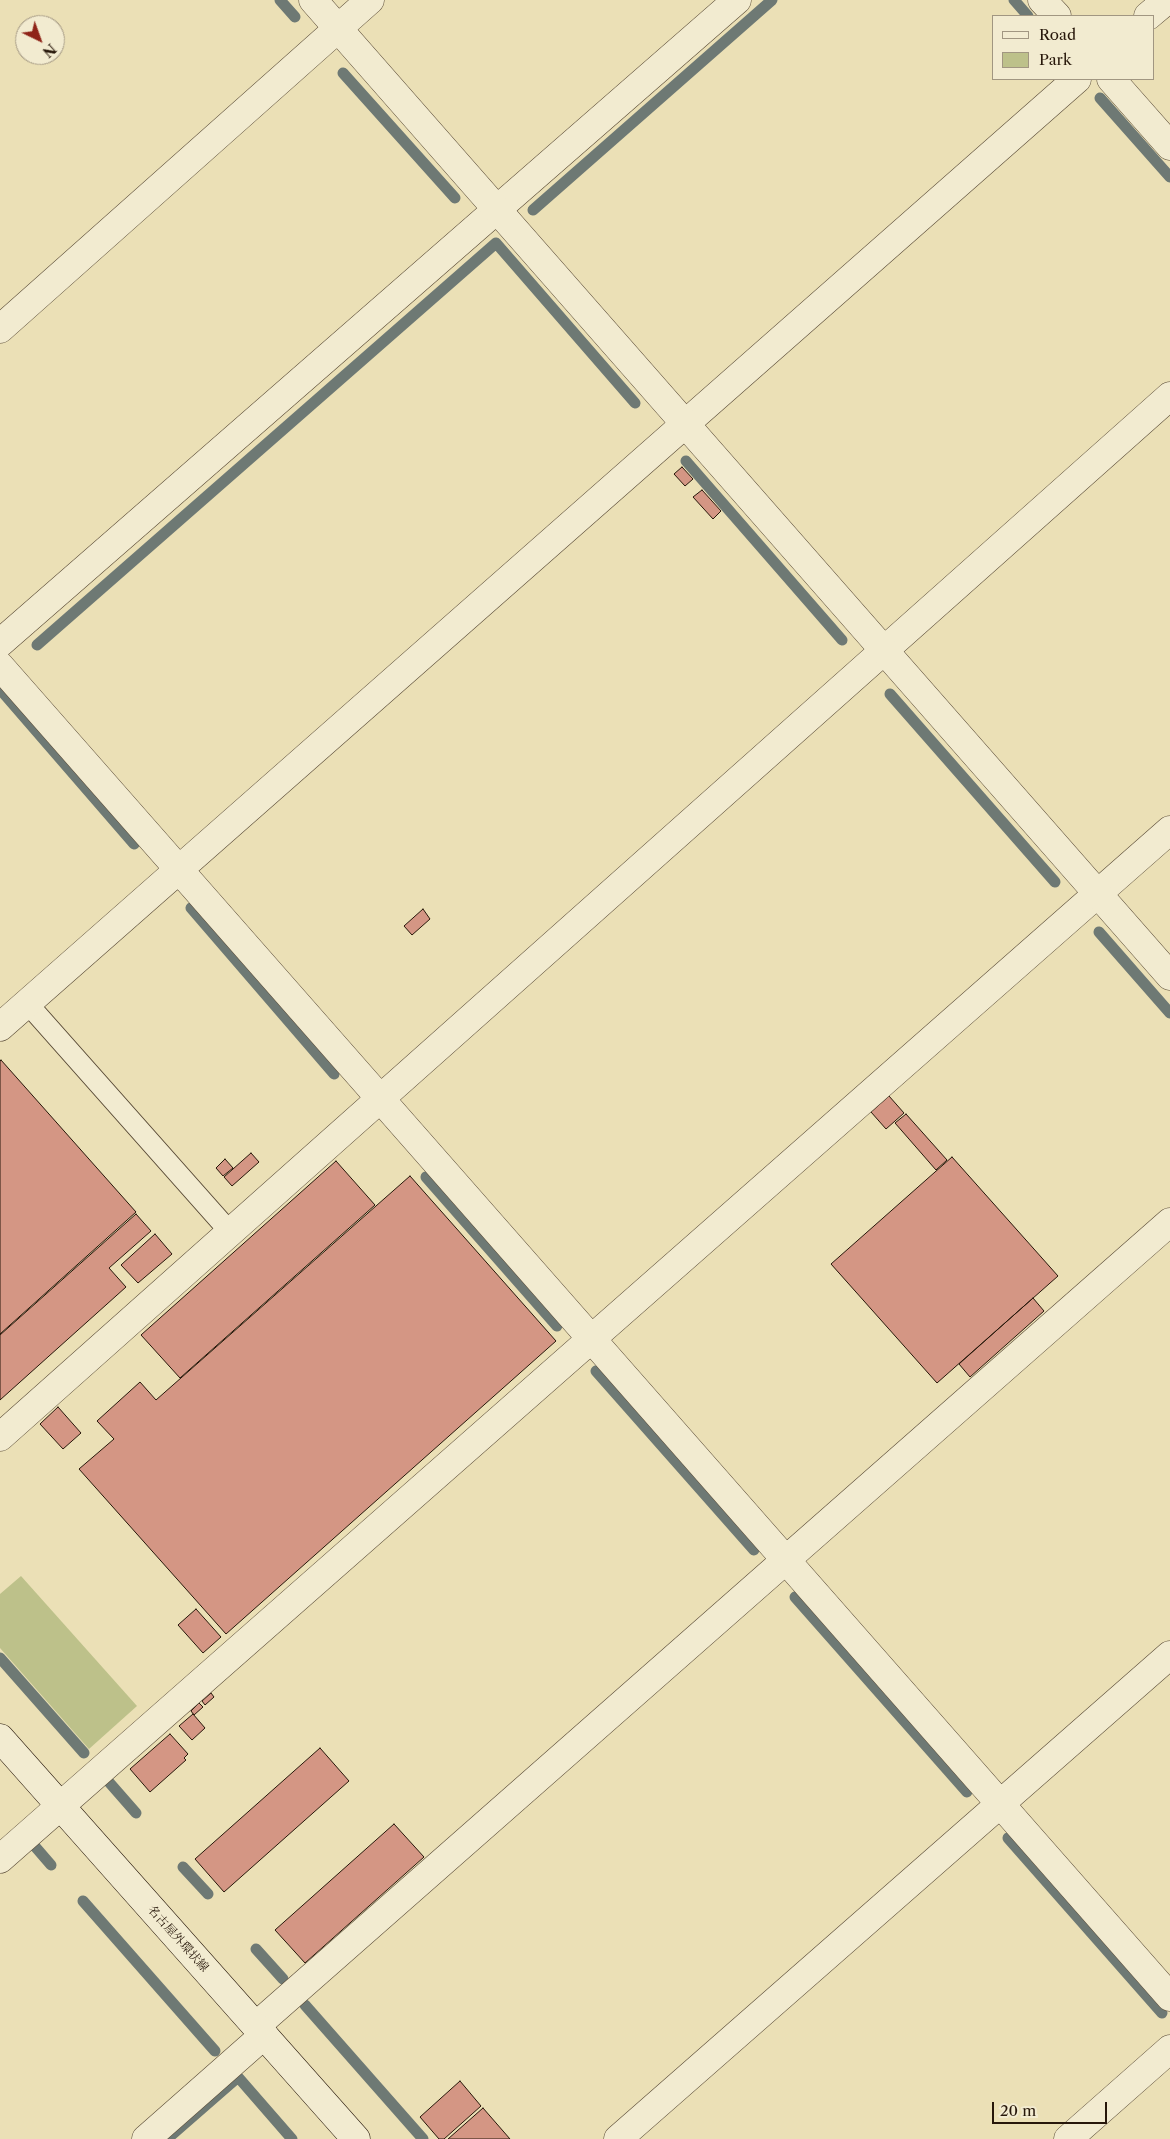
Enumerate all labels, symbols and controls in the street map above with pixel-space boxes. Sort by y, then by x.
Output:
north arrow [15,15,65,65]
legend [992,15,1155,80]
text: Road [1039,25,1076,44]
text: N [39,40,60,61]
text: Park [1039,50,1072,69]
street label: 名古屋外環状線 [145,1903,211,1975]
scale bar [995,2092,1110,2124]
text: 20 m [1000,2101,1036,2120]

